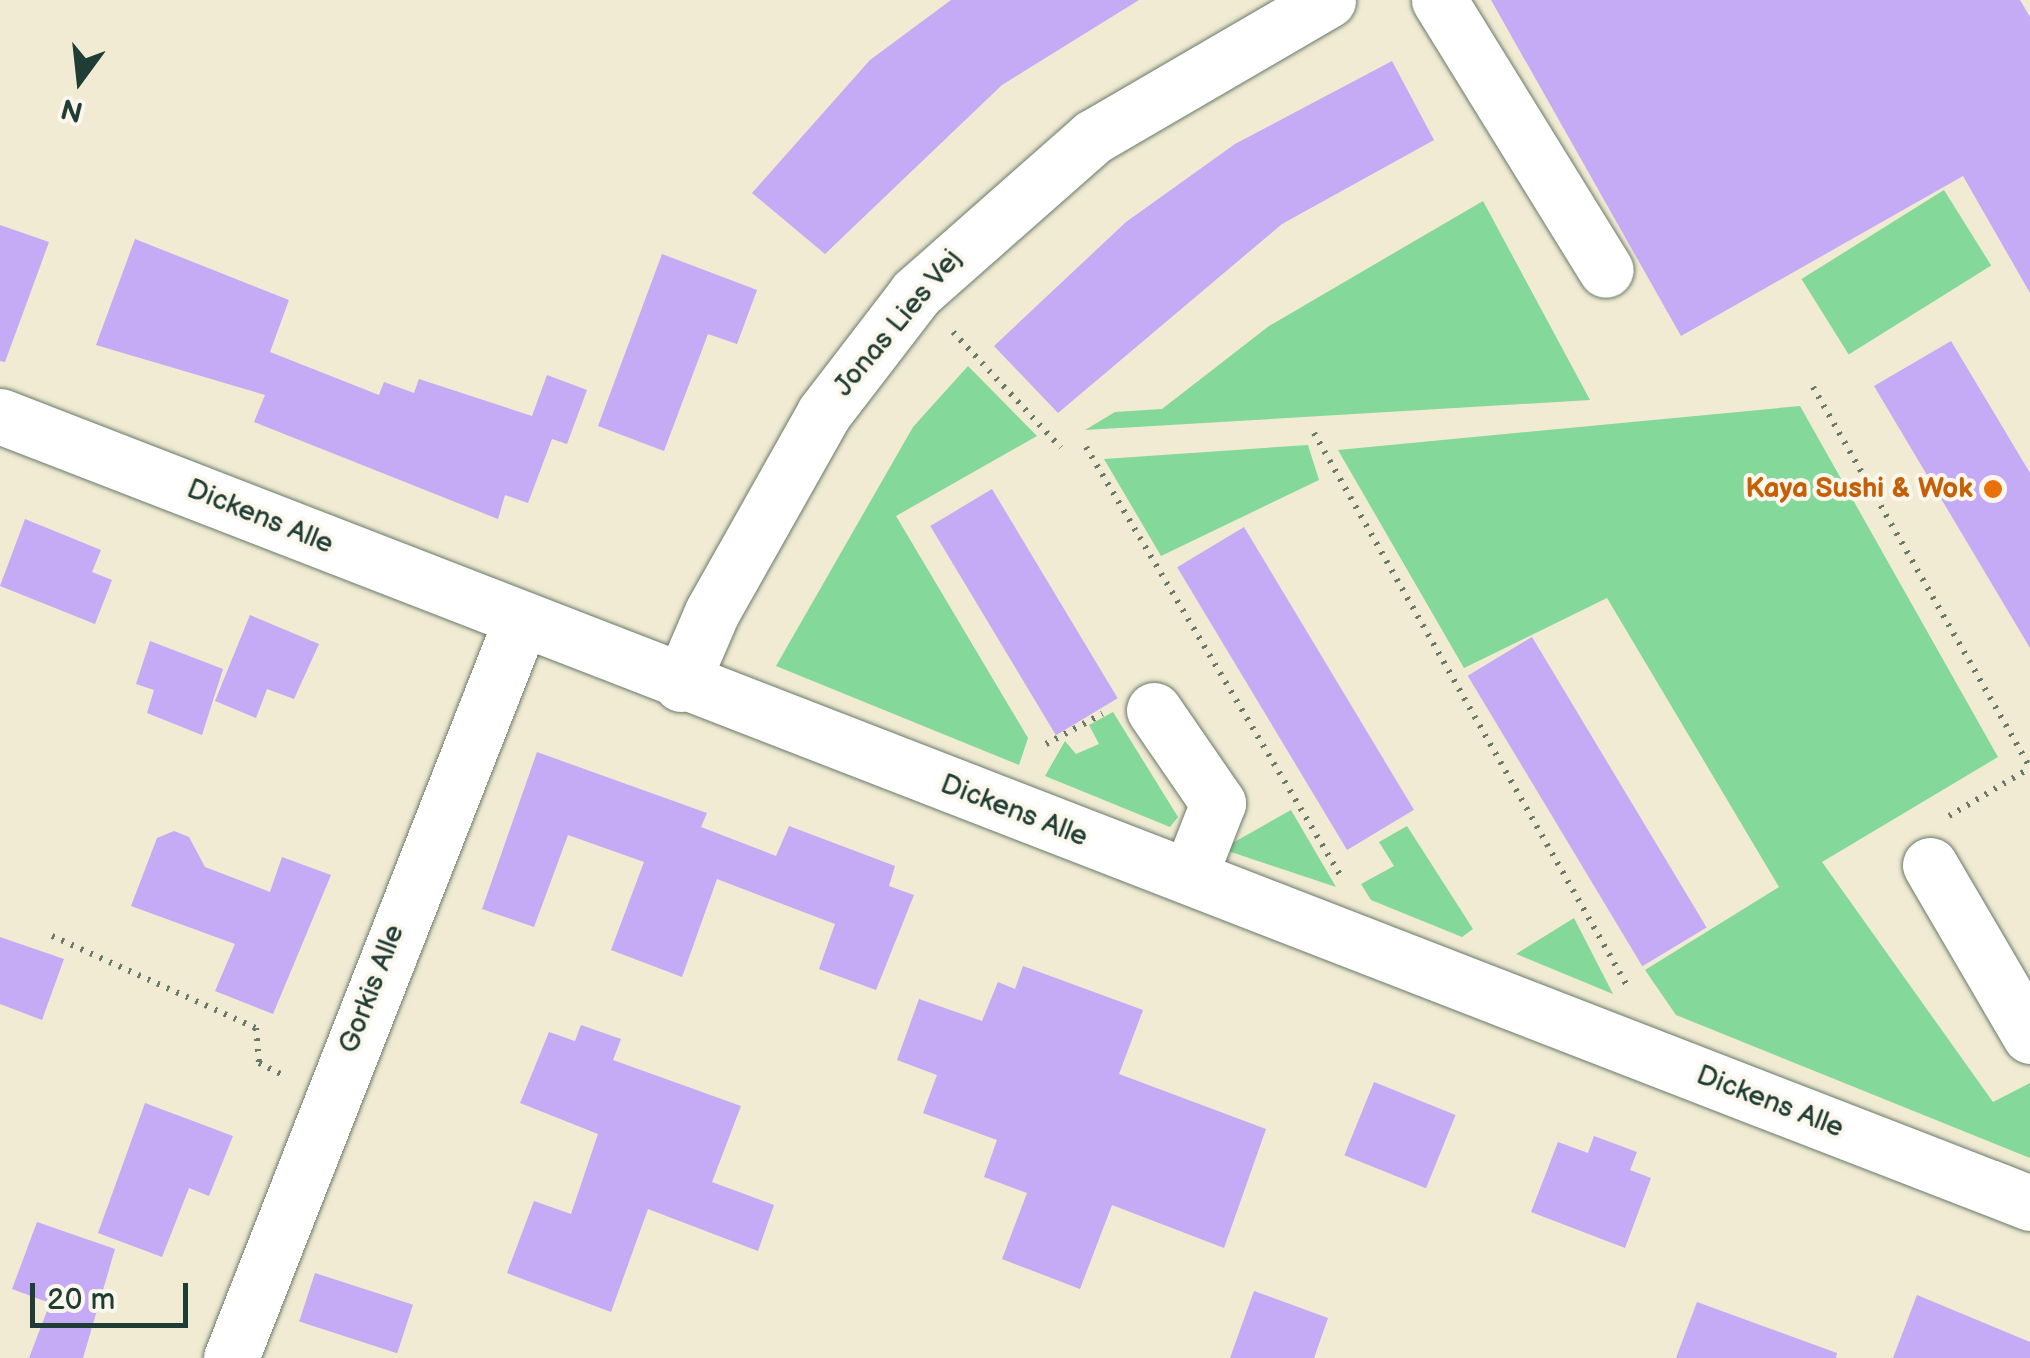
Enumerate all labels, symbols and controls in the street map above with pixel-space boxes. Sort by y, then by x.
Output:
north arrow [30,30,130,130]
text: N [58,91,87,128]
street label: Jonas Lies Vej [827,242,969,404]
street label: Dickens Alle [182,472,338,562]
place label: Kaya Sushi & Wok [1746,472,1973,506]
marker: Kaya Sushi & Wok [1982,478,2004,500]
street label: Dickens Alle [936,768,1092,854]
street label: Gorkis Alle [332,920,412,1058]
street label: Dickens Alle [1692,1059,1848,1145]
scale bar [35,1263,192,1325]
text: 20 m [47,1282,115,1318]

